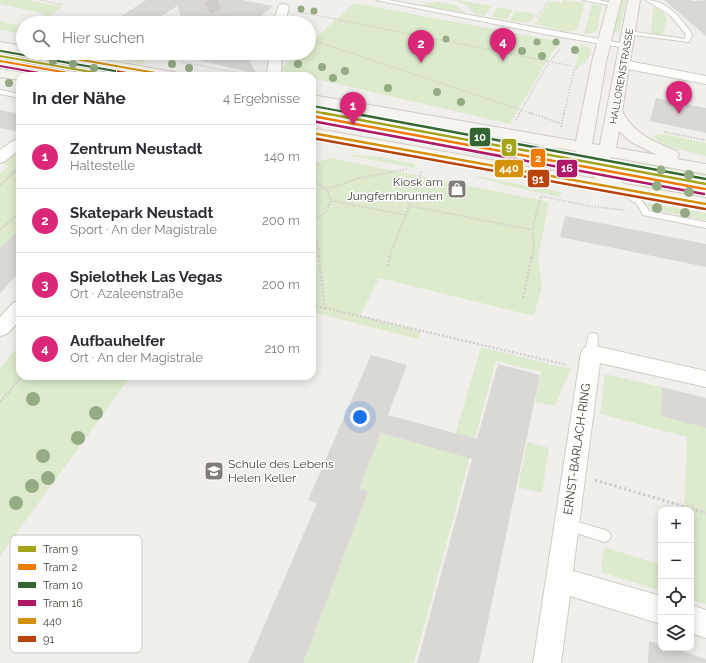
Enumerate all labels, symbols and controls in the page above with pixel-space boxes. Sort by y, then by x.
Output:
search box [16,16,316,60]
icon: search [30,27,52,49]
street label: HALLORENSTRASSE [608,27,635,125]
pin: 4 [490,28,516,61]
text: Hier suchen [62,29,145,47]
pin: 2 [408,30,434,63]
pin: 3 [666,81,692,114]
text: In der Nähe [32,88,126,108]
text: 4 Ergebnisse [223,91,300,106]
pin: 1 [340,92,366,125]
line badge: 10 [469,127,491,147]
text: 10 [474,131,486,144]
line badge: 9 [501,138,517,157]
text: Zentrum Neustadt [70,140,202,158]
text: 9 [506,141,513,154]
line badge: 2 [530,148,546,168]
text: 1 [42,149,48,164]
text: 140 m [264,149,300,164]
text: 2 [535,152,541,165]
text: Haltestelle [70,158,135,173]
line badge: 440 [494,159,524,178]
line badge: 16 [556,159,578,178]
text: 440 [499,162,519,175]
text: 16 [561,162,573,175]
line badge: 91 [527,169,550,188]
text: 91 [532,173,545,186]
place label: Kiosk am Jungfernbrunnen [347,175,443,203]
shop icon: Kiosk am Jungfernbrunnen [446,178,468,200]
text: Skatepark Neustadt [70,204,213,222]
text: 2 [41,213,49,228]
text: 200 m [262,213,300,228]
text: Sport · An der Magistrale [70,222,217,237]
text: Spielothek Las Vegas [70,268,222,286]
text: 3 [41,277,49,292]
text: 200 m [262,277,300,292]
text: Ort · Azaleenstraße [70,286,183,301]
text: Aufbauhelfer [70,332,165,350]
text: 4 [41,341,49,356]
text: 210 m [264,341,300,356]
text: Ort · An der Magistrale [70,350,203,365]
street label: ERNST-BARLACH-RING [561,382,593,516]
your location [350,407,370,427]
place label: Schule des Lebens Helen Keller [228,457,334,485]
school or university icon: Schule des Lebens Helen Keller [203,460,225,482]
map controls [658,507,694,651]
button: + [658,507,694,543]
legend [10,535,142,653]
text: Tram 9 [43,543,78,556]
button: − [658,543,694,579]
text: Tram 2 [43,561,77,574]
text: Tram 10 [43,579,83,592]
button: locate [658,579,694,615]
text: Tram 16 [43,597,83,610]
text: 440 [43,615,62,628]
button: layers [658,615,694,651]
text: 91 [43,633,54,646]

